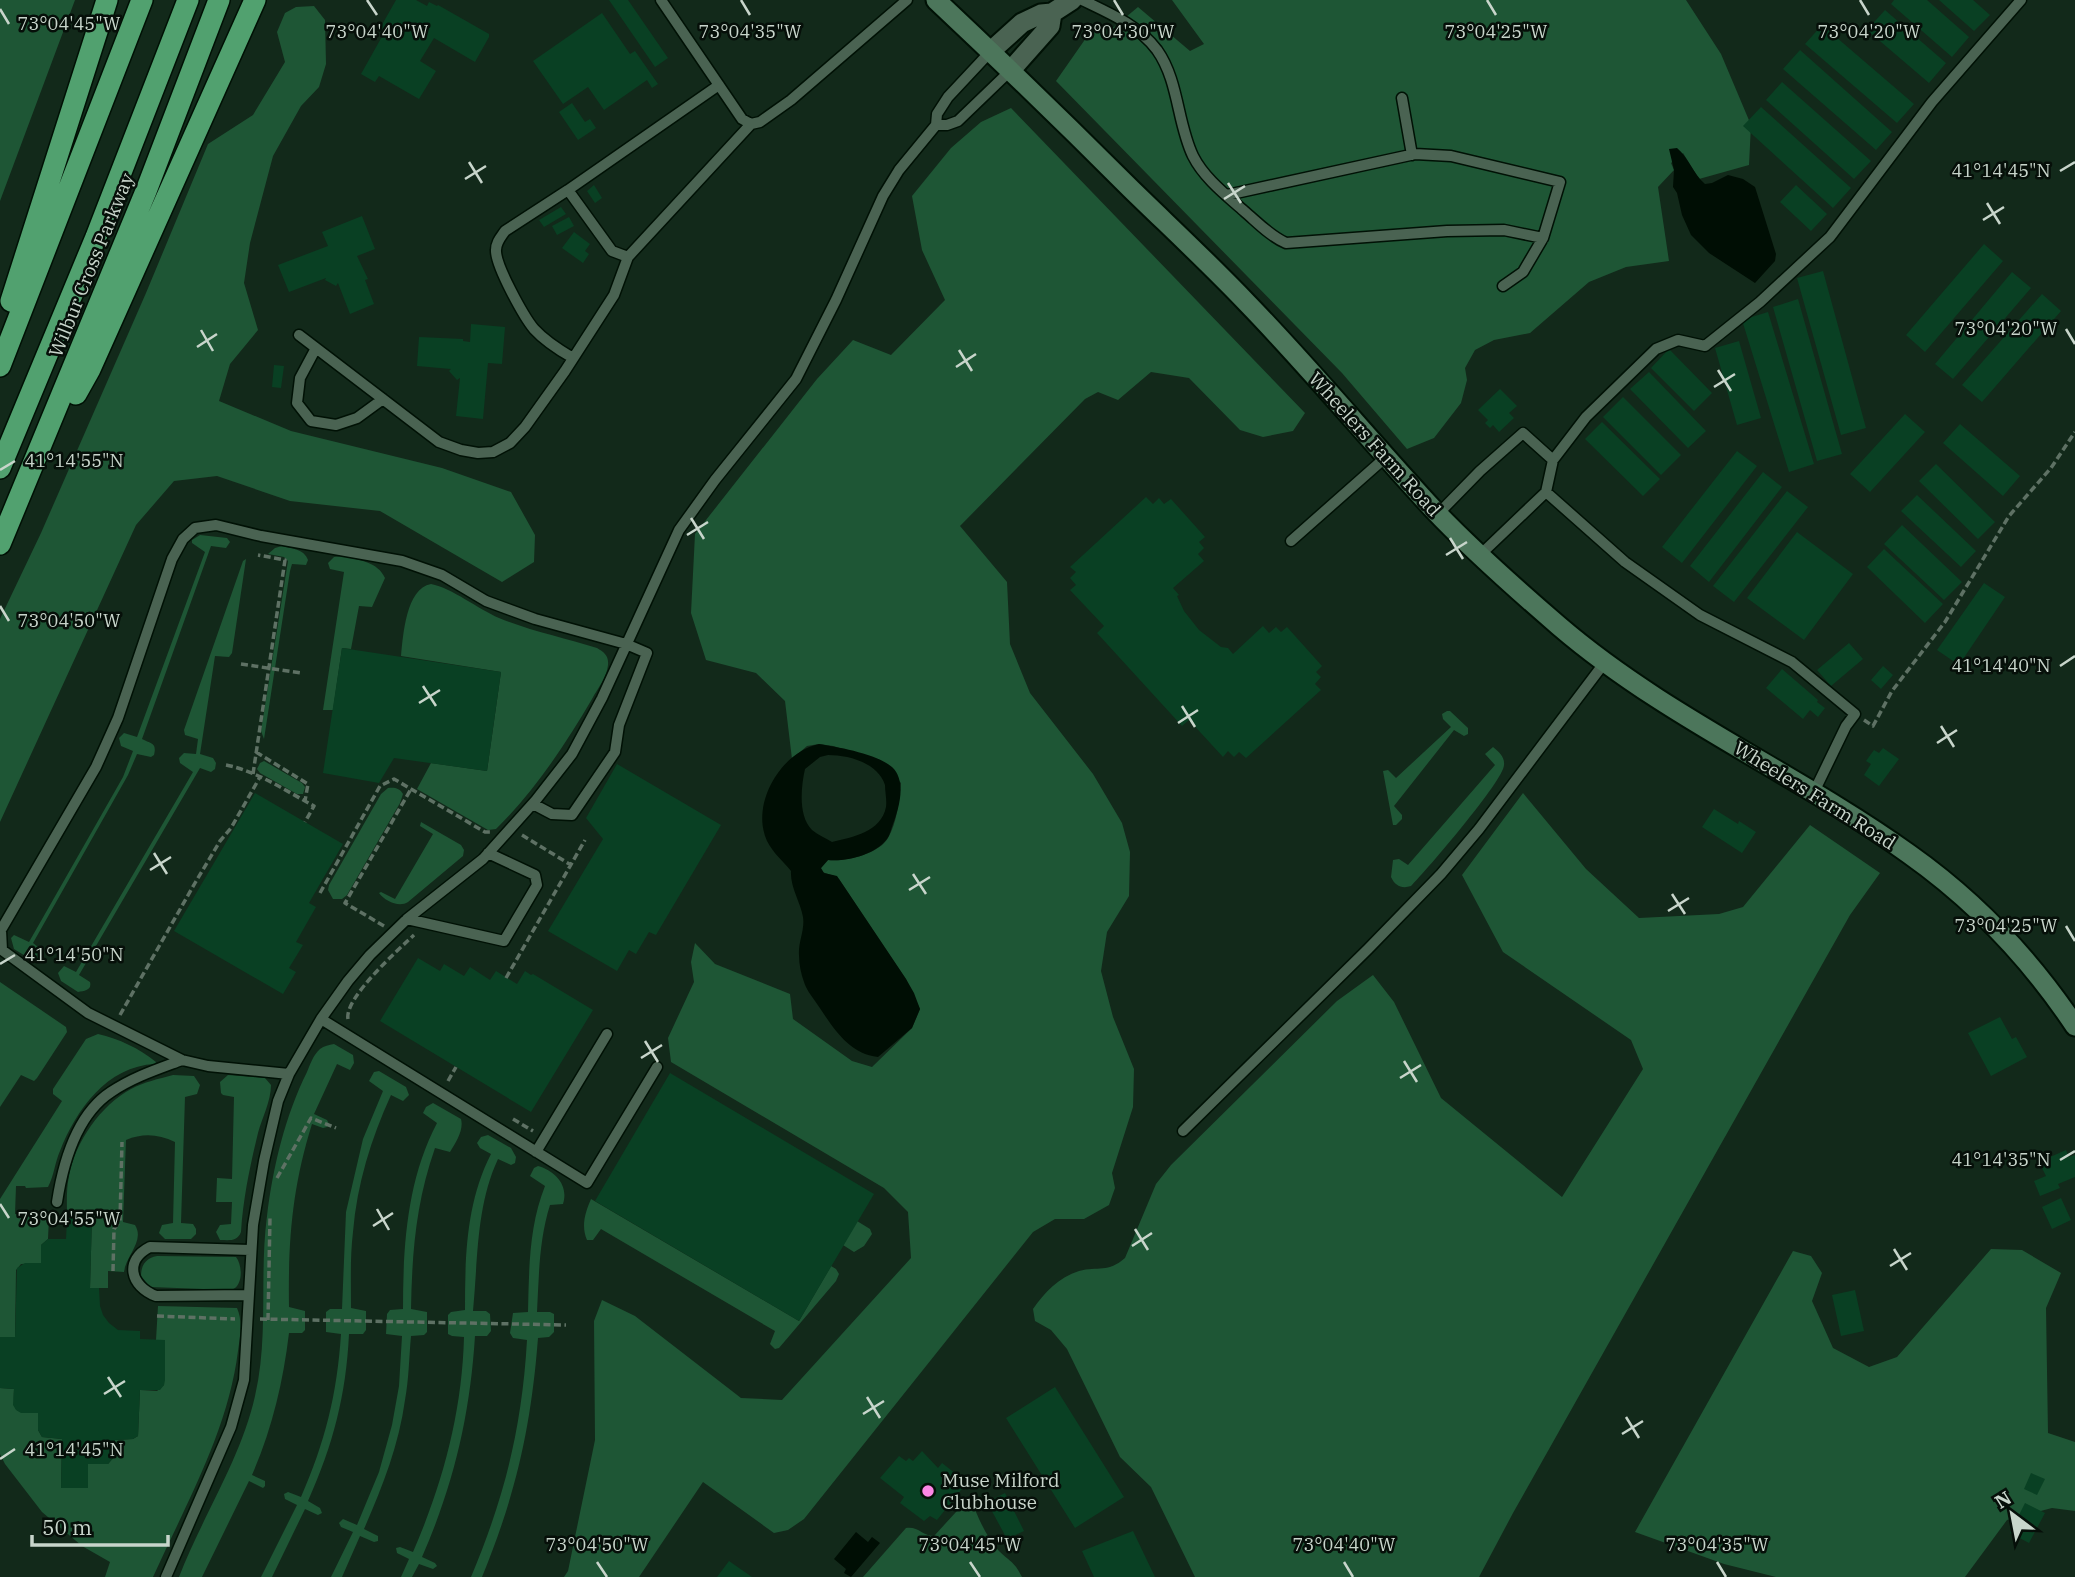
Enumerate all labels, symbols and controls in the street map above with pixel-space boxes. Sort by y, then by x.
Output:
text: 73°04'45"W [18,12,121,35]
text: 73°04'40"W [326,20,429,43]
text: 73°04'35"W [699,20,802,43]
text: 73°04'30"W [1072,20,1175,43]
text: 73°04'25"W [1445,20,1548,43]
text: 73°04'20"W [1818,20,1921,43]
text: 41°14'45"N [1952,159,2051,182]
street label: Wilbur Cross Parkway [43,169,139,360]
text: 73°04'20"W [1955,317,2058,340]
street label: Wheelers Farm Road [1304,367,1446,521]
text: 41°14'55"N [25,449,124,472]
text: 73°04'50"W [18,609,121,632]
text: 41°14'40"N [1952,654,2051,677]
street label: Wheelers Farm Road [1730,735,1900,855]
text: 73°04'25"W [1955,914,2058,937]
text: 41°14'50"N [25,943,124,966]
text: 41°14'35"N [1952,1148,2051,1171]
text: 73°04'55"W [18,1207,121,1230]
text: 41°14'45"N [25,1438,124,1461]
place label: Muse Milford Clubhouse [942,1468,1060,1514]
north arrow [1977,1479,2047,1549]
marker: Muse Milford Clubhouse [920,1483,936,1499]
text: N [1990,1485,2016,1514]
scale bar [32,1504,168,1548]
text: 50 m [42,1513,92,1541]
text: 73°04'50"W [546,1533,649,1556]
text: 73°04'45"W [919,1533,1022,1556]
text: 73°04'40"W [1293,1533,1396,1556]
text: 73°04'35"W [1666,1533,1769,1556]

